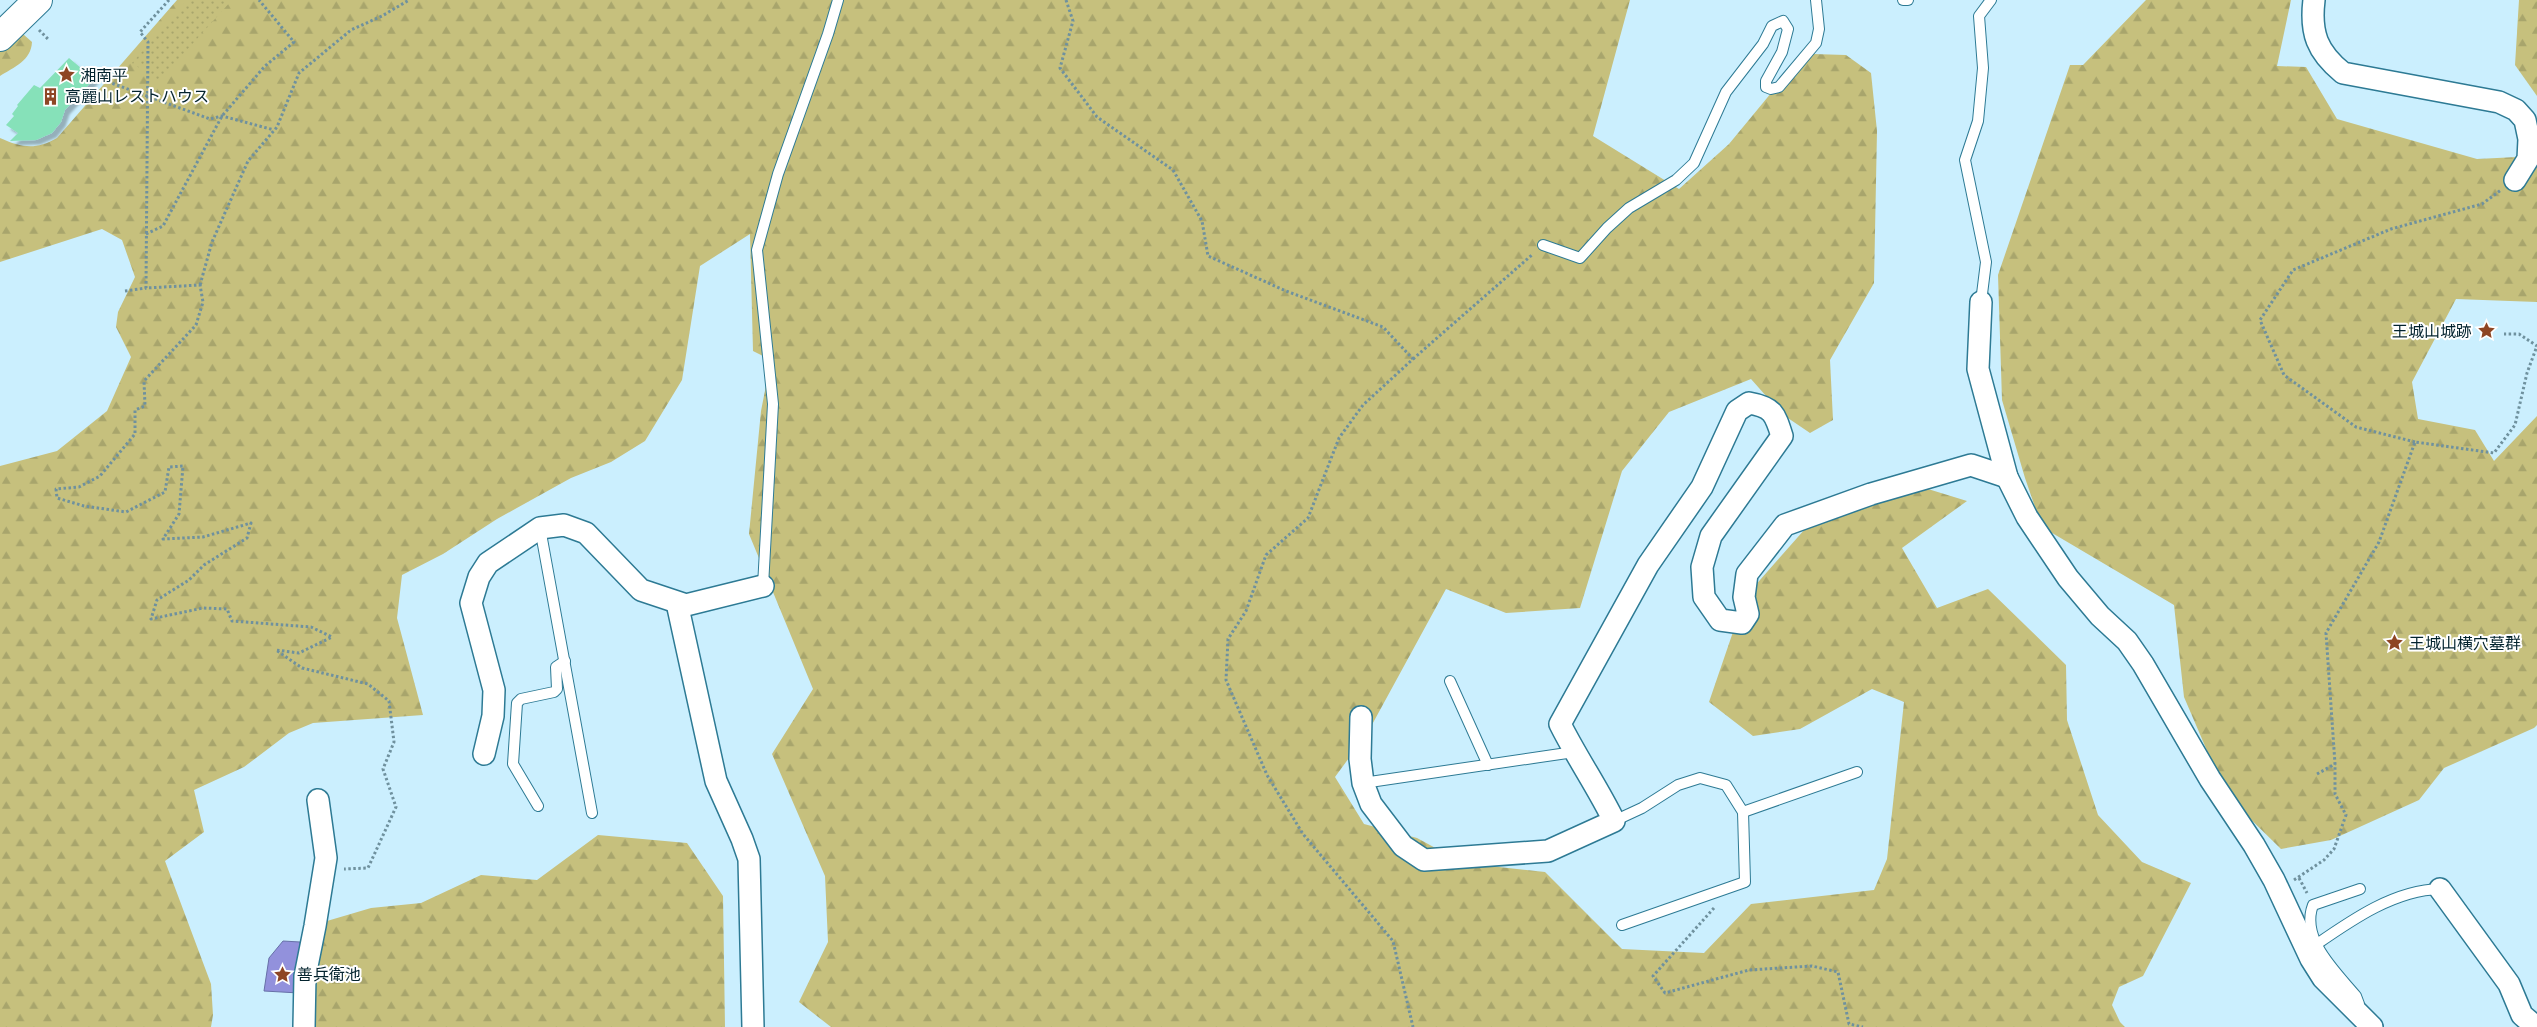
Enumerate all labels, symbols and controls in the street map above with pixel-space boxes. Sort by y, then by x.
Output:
place icon: 湘南平 [56,65,76,85]
place label: 湘南平 [80,66,128,85]
building icon: 高麗山レストハウス [41,86,61,106]
place label: 高麗山レストハウス [65,87,209,106]
place icon: 王城山城跡 [2476,321,2496,341]
place label: 王城山城跡 [2392,322,2472,341]
place icon: 王城山横穴墓群 [2385,633,2405,653]
place label: 王城山横穴墓群 [2409,634,2521,653]
place icon: 善兵衛池 [273,964,293,984]
place label: 善兵衛池 [297,965,361,984]

